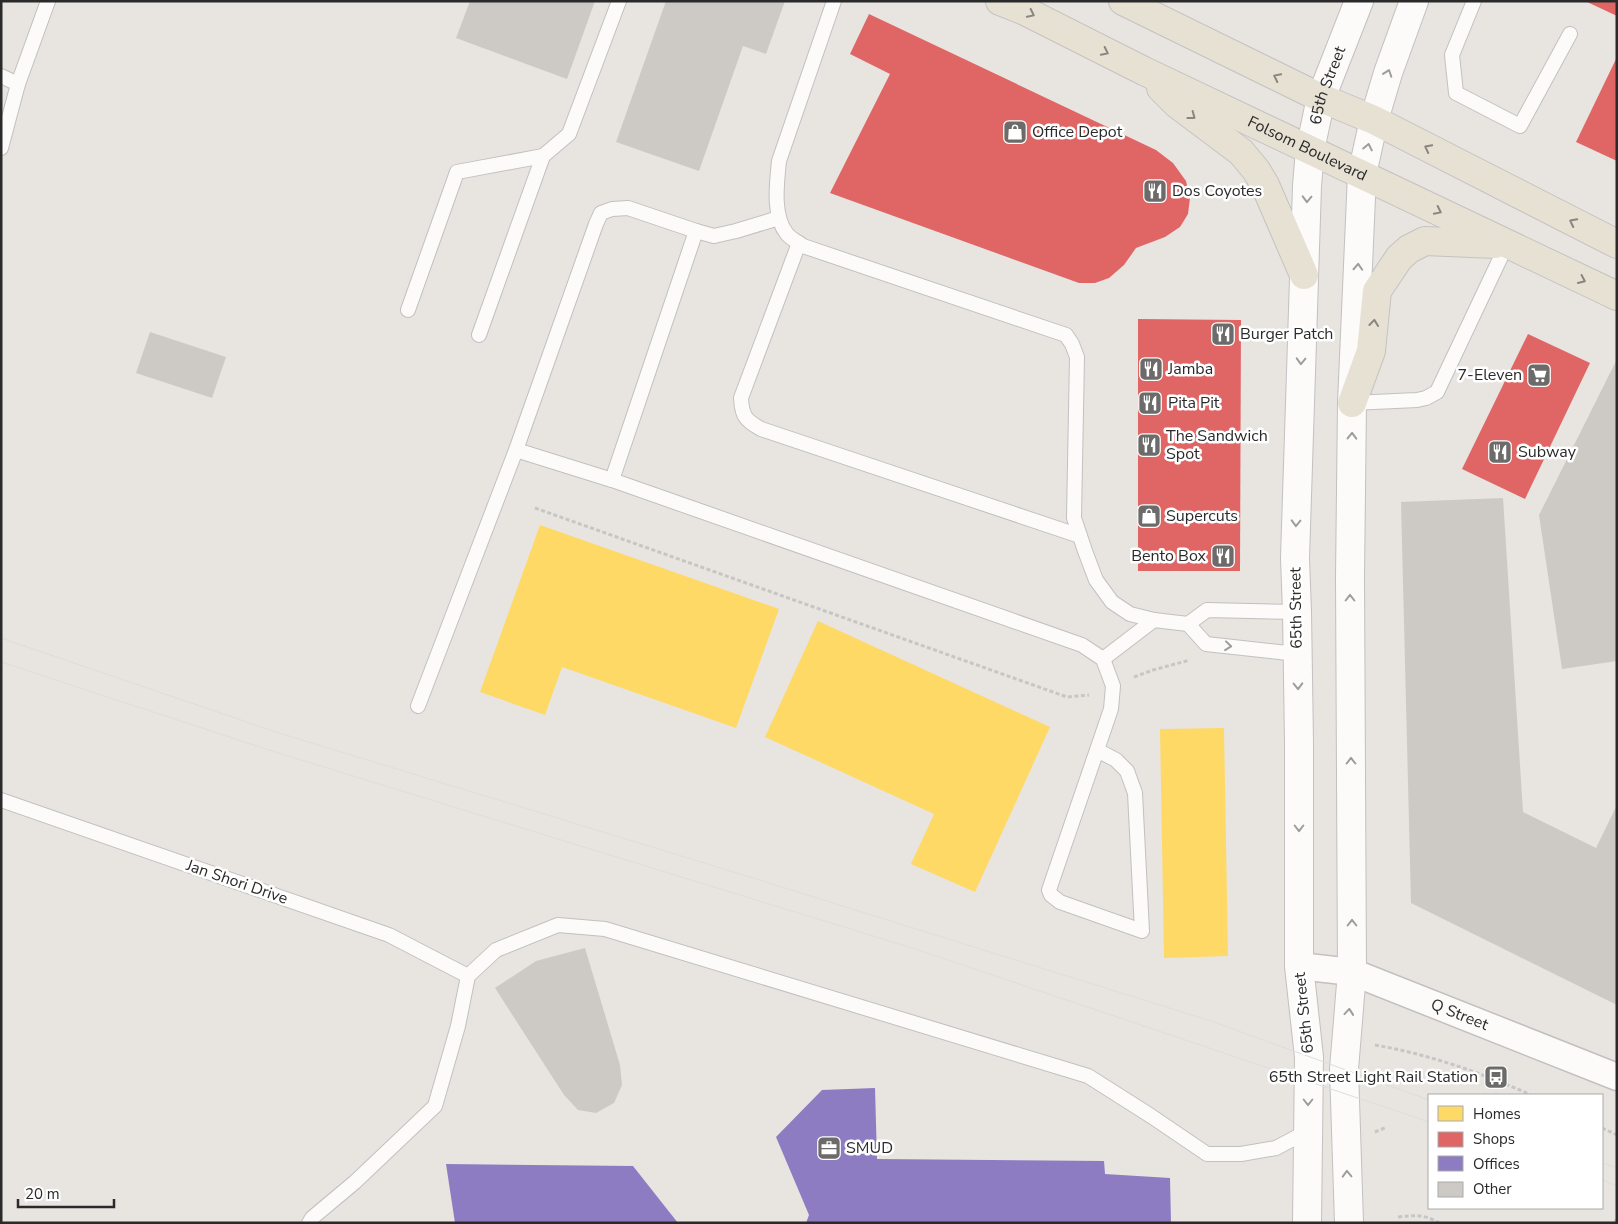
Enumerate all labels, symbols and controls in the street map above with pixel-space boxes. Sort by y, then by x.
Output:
one-way arrow [1026,8,1035,18]
street label: 65th Street [1305,43,1351,127]
one-way arrow [1100,46,1109,56]
one-way arrow [1383,70,1393,78]
one-way arrow [1273,73,1282,83]
one-way arrow [1186,110,1196,119]
street label: Folsom Boulevard [1244,111,1371,186]
shop icon: Office Depot [1002,119,1028,145]
place label: Office Depot [1032,121,1123,143]
one-way arrow [1362,143,1373,152]
one-way arrow [1425,144,1434,154]
restaurant icon: Dos Coyotes [1142,178,1168,204]
place label: Dos Coyotes [1172,180,1262,202]
one-way arrow [1301,195,1312,203]
one-way arrow [1432,204,1441,214]
one-way arrow [1569,218,1578,228]
one-way arrow [1353,263,1364,271]
one-way arrow [1577,274,1586,284]
one-way arrow [1368,318,1379,326]
restaurant icon: Burger Patch [1210,321,1236,347]
place label: Burger Patch [1240,323,1333,345]
restaurant icon: Jamba [1138,356,1164,382]
place label: Jamba [1167,358,1213,380]
one-way arrow [1296,358,1306,365]
supermarket icon: 7-Eleven [1526,362,1552,388]
place label: 7-Eleven [1458,364,1522,386]
restaurant icon: Pita Pit [1137,390,1163,416]
place label: Pita Pit [1168,392,1220,414]
place label: The Sandwich Spot [1166,425,1268,465]
restaurant icon: The Sandwich Spot [1136,432,1162,458]
one-way arrow [1347,432,1357,440]
restaurant icon: Subway [1487,439,1513,465]
place label: Subway [1518,441,1577,463]
shop icon: Supercuts [1136,503,1162,529]
place label: Supercuts [1166,505,1238,527]
one-way arrow [1291,520,1301,528]
restaurant icon: Bento Box [1210,543,1236,569]
place label: Bento Box [1131,545,1207,567]
street label: 65th Street [1284,567,1308,649]
one-way arrow [1345,594,1355,602]
one-way arrow [1225,640,1233,651]
one-way arrow [1293,682,1303,690]
one-way arrow [1346,757,1356,764]
one-way arrow [1294,824,1304,832]
street label: Jan Shori Drive [182,854,291,910]
one-way arrow [1347,919,1357,926]
street label: 65th Street [1289,971,1319,1055]
street label: Q Street [1428,993,1492,1036]
one-way arrow [1343,1008,1354,1016]
bus stop icon: 65th Street Light Rail Station [1483,1064,1509,1090]
place label: 65th Street Light Rail Station [1269,1066,1478,1088]
legend [1428,1094,1603,1209]
one-way arrow [1303,1098,1313,1106]
text: Homes [1473,1104,1521,1124]
text: Shops [1473,1129,1515,1149]
office icon: SMUD [816,1135,842,1161]
place label: SMUD [846,1137,893,1159]
text: Offices [1473,1154,1520,1174]
one-way arrow [1342,1170,1353,1178]
scale bar [18,1176,114,1208]
text: Other [1473,1179,1512,1199]
text: 20 m [25,1184,60,1204]

